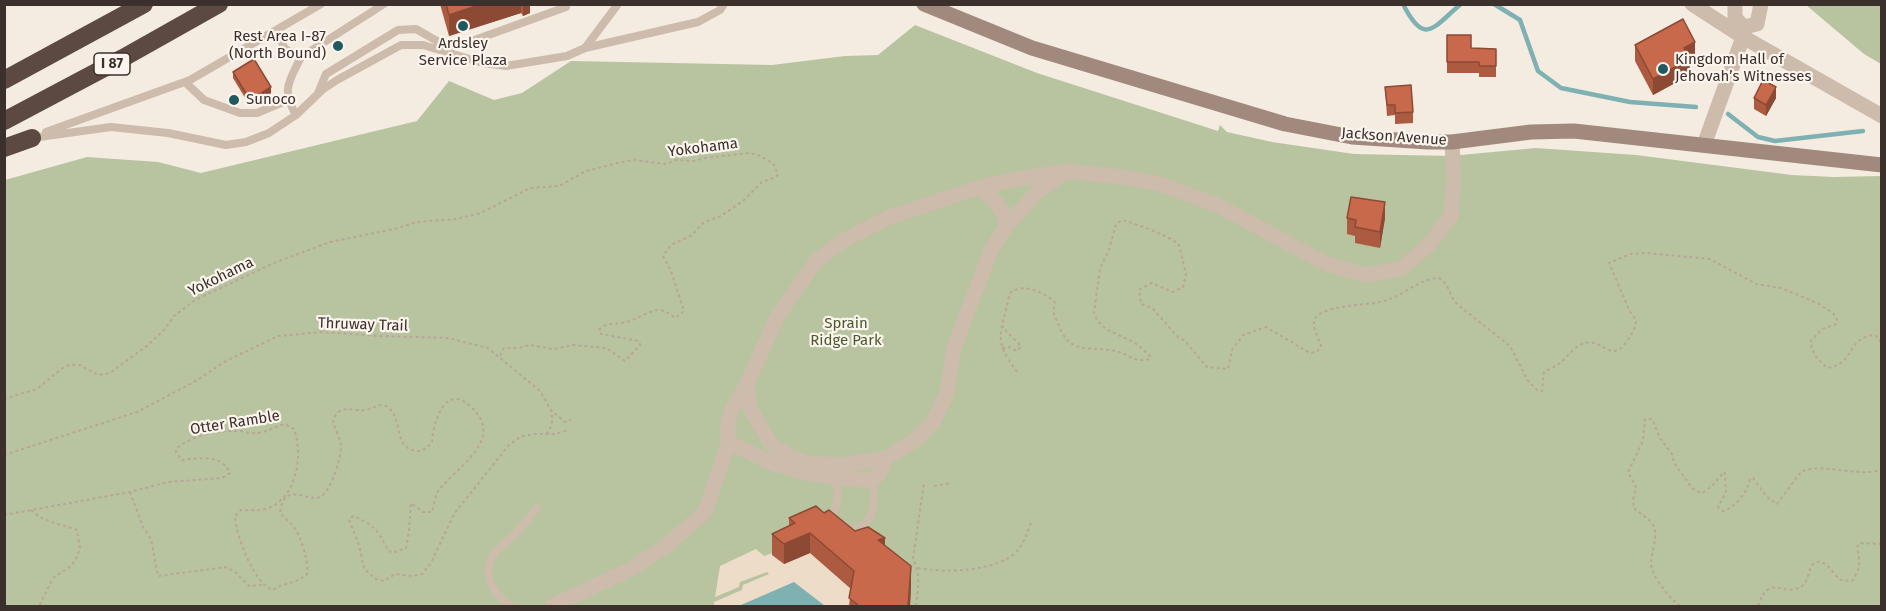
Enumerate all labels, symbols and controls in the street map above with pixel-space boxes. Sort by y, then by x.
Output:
marker: Ardsley Service Plaza [456,19,470,33]
place label: Rest Area I-87 (North Bound) [229,28,326,63]
place label: Ardsley Service Plaza [419,35,507,70]
marker: Rest Area I-87 (North Bound) [331,39,345,53]
place label: Kingdom Hall of Jehovah’s Witnesses [1675,51,1811,86]
road number: I 87 [94,53,130,75]
marker: Kingdom Hall of Jehovah’s Witnesses [1656,62,1670,76]
place label: Sunoco [246,91,296,109]
marker: Sunoco [227,93,241,107]
street label: Jackson Avenue [1341,124,1447,150]
street label: Yokohama [667,135,739,161]
street label: Yokohama [185,253,257,301]
street label: Thruway Trail [318,314,408,336]
park label: Sprain Ridge Park [810,315,882,350]
street label: Otter Ramble [189,407,281,439]

